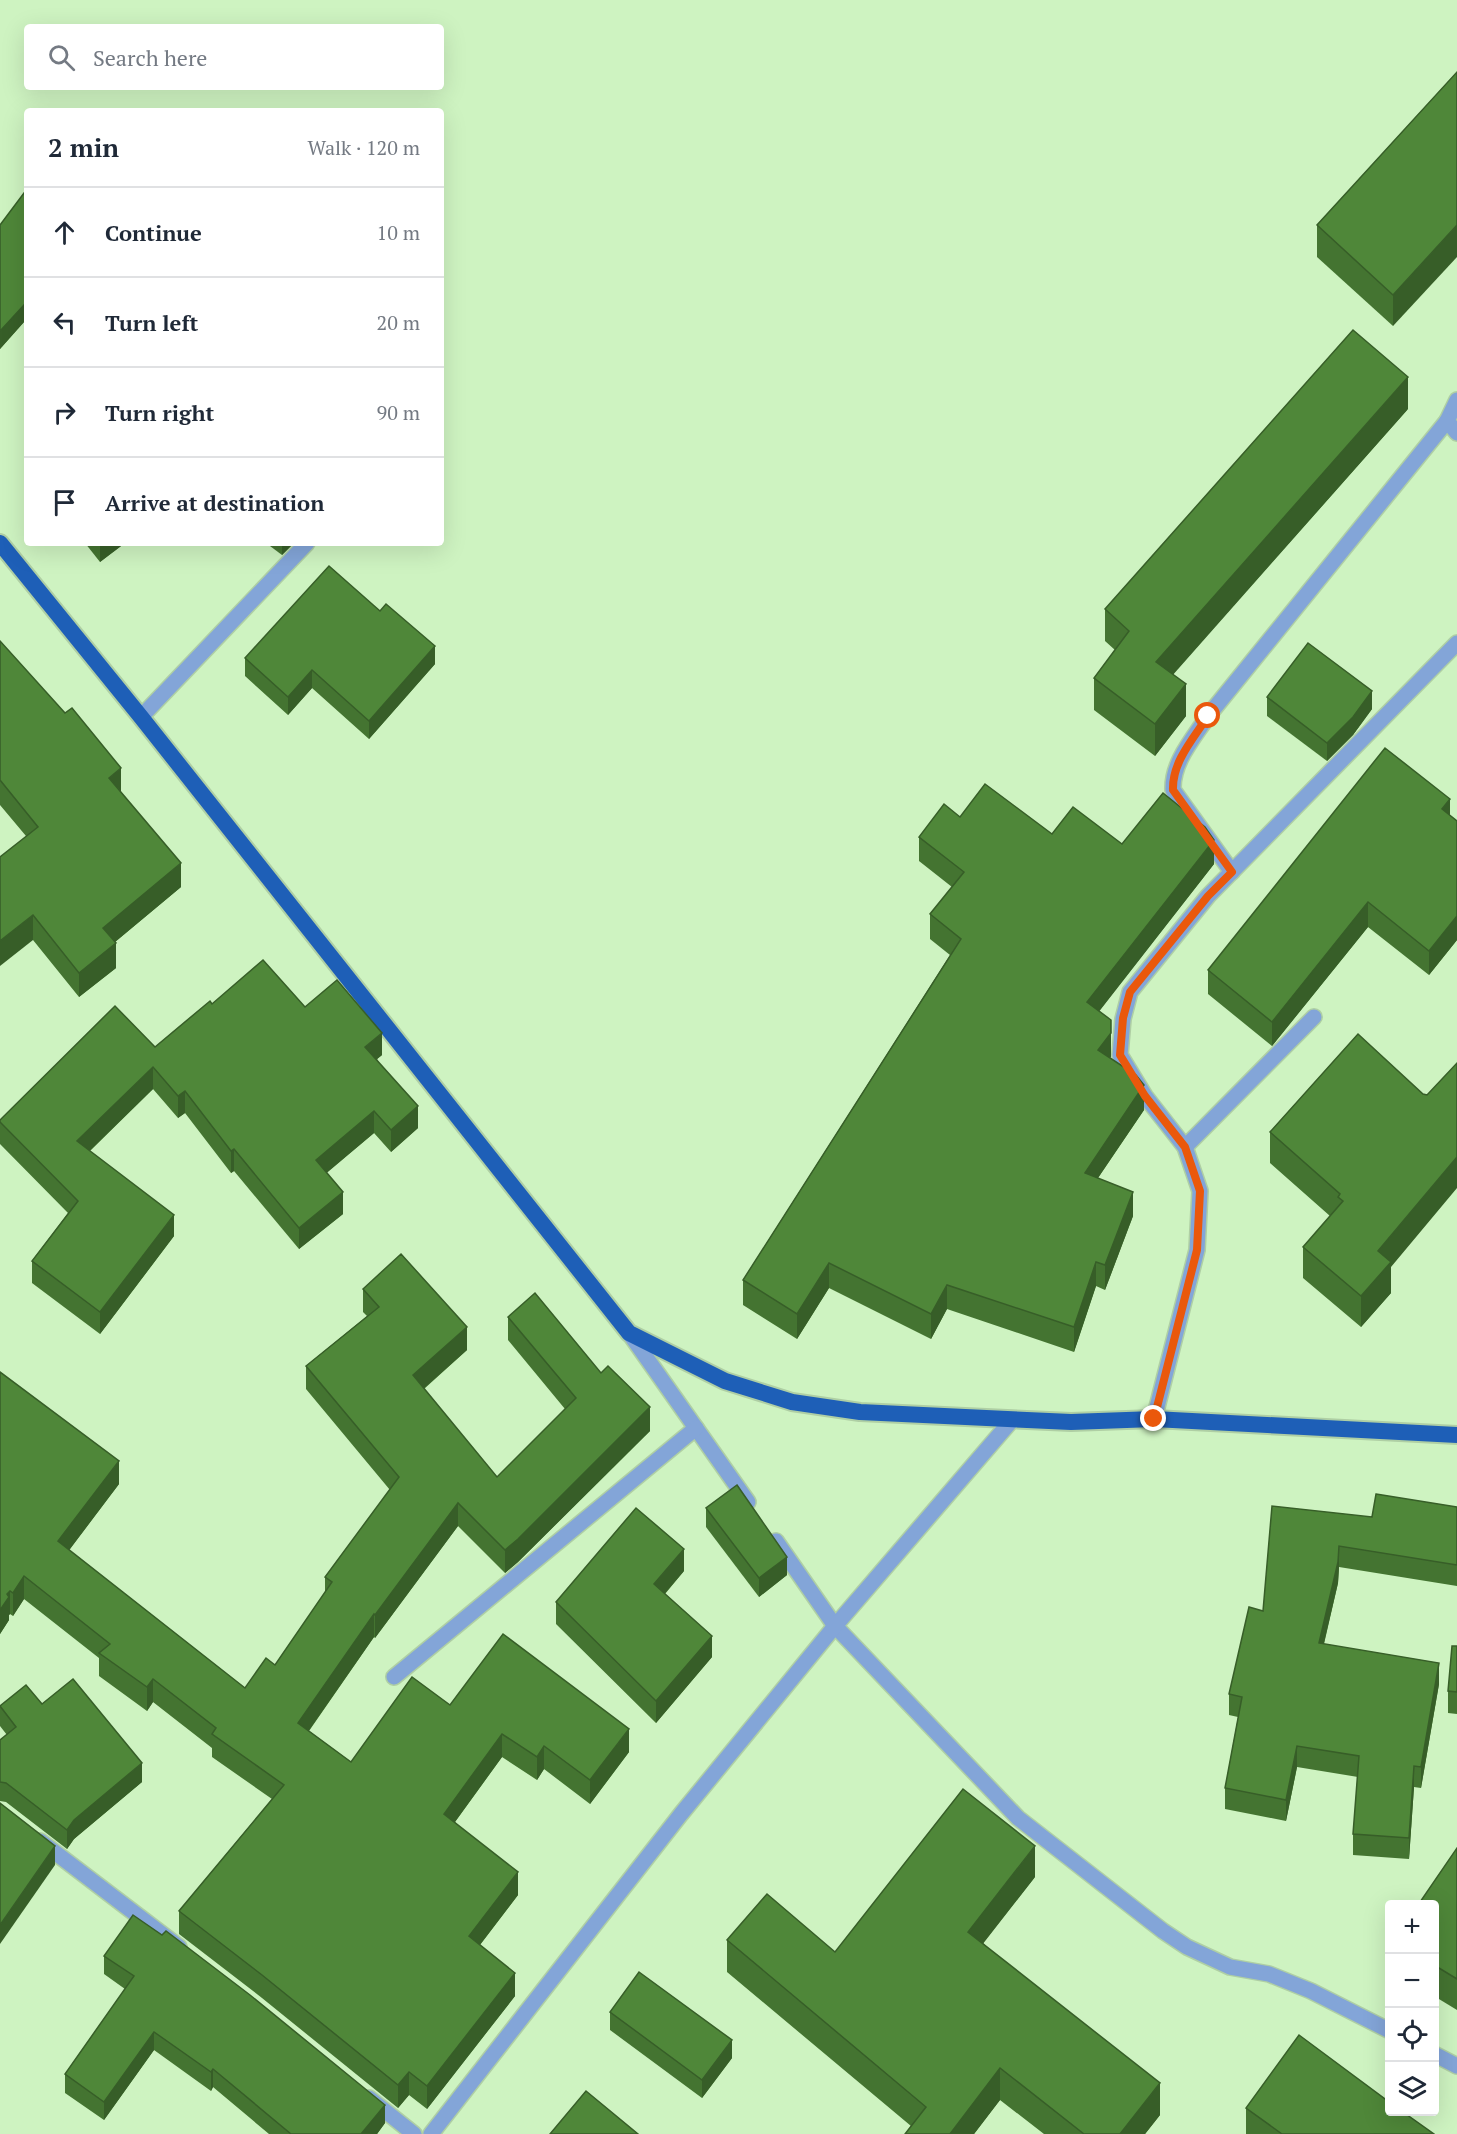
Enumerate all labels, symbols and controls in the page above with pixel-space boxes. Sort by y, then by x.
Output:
search box [24,24,444,90]
icon: search [45,41,78,74]
text: Search here [93,43,207,72]
text: 2 min [48,130,119,164]
text: Walk · 120 m [308,134,420,161]
icon: ahead [48,216,81,249]
text: Continue [105,218,202,247]
text: 10 m [377,219,420,246]
icon: left [48,306,81,339]
text: Turn left [105,308,198,337]
text: 20 m [377,309,420,336]
icon: right [48,396,81,429]
text: Turn right [105,398,214,427]
text: 90 m [377,399,420,426]
icon: arrive [48,486,81,519]
text: Arrive at destination [105,488,324,517]
route start [1194,702,1220,728]
route end [1140,1405,1166,1431]
map controls [1385,1900,1439,2116]
button: + [1385,1900,1439,1954]
button: − [1385,1954,1439,2008]
button: locate [1385,2008,1439,2062]
button: layers [1385,2062,1439,2116]

